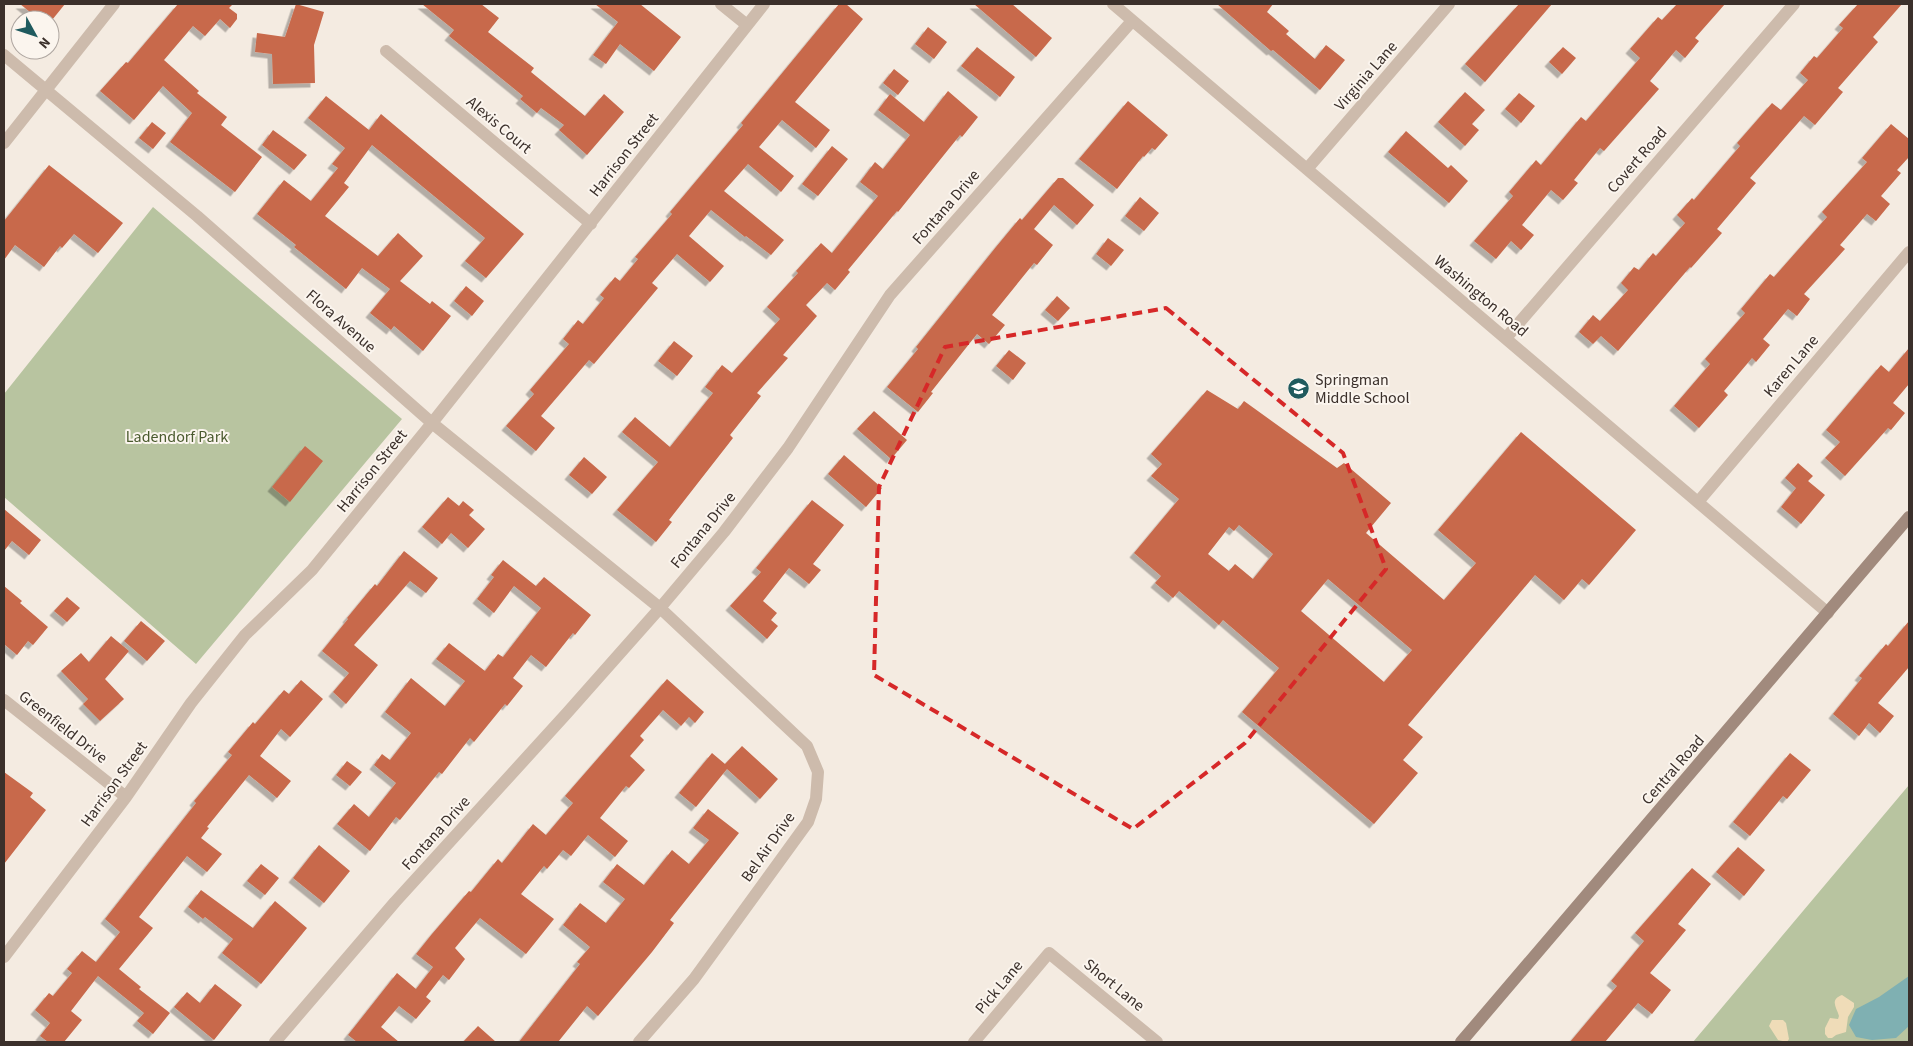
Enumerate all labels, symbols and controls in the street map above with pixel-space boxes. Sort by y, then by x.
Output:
north arrow [10,10,60,60]
text: N [34,33,55,53]
street label: Virginia Lane [1329,36,1403,116]
street label: Alexis Court [462,91,537,159]
street label: Harrison Street [584,108,664,202]
street label: Covert Road [1602,122,1672,198]
street label: Fontana Drive [907,165,985,249]
street label: Washington Road [1429,250,1533,342]
street label: Flora Avenue [301,284,381,358]
street label: Karen Lane [1758,330,1824,402]
place label: Springman Middle School [1315,369,1410,409]
school or university icon: Springman Middle School [1287,377,1311,401]
street label: Harrison Street [332,424,413,517]
park label: Ladendorf Park [126,426,228,448]
street label: Fontana Drive [665,487,741,573]
street label: Greenfield Drive [14,685,112,769]
street label: Central Road [1636,730,1710,810]
street label: Harrison Street [75,736,153,831]
street label: Fontana Drive [397,791,475,875]
street label: Bel Air Drive [736,808,800,886]
street label: Short Lane [1079,954,1149,1016]
street label: Pick Lane [970,955,1028,1019]

